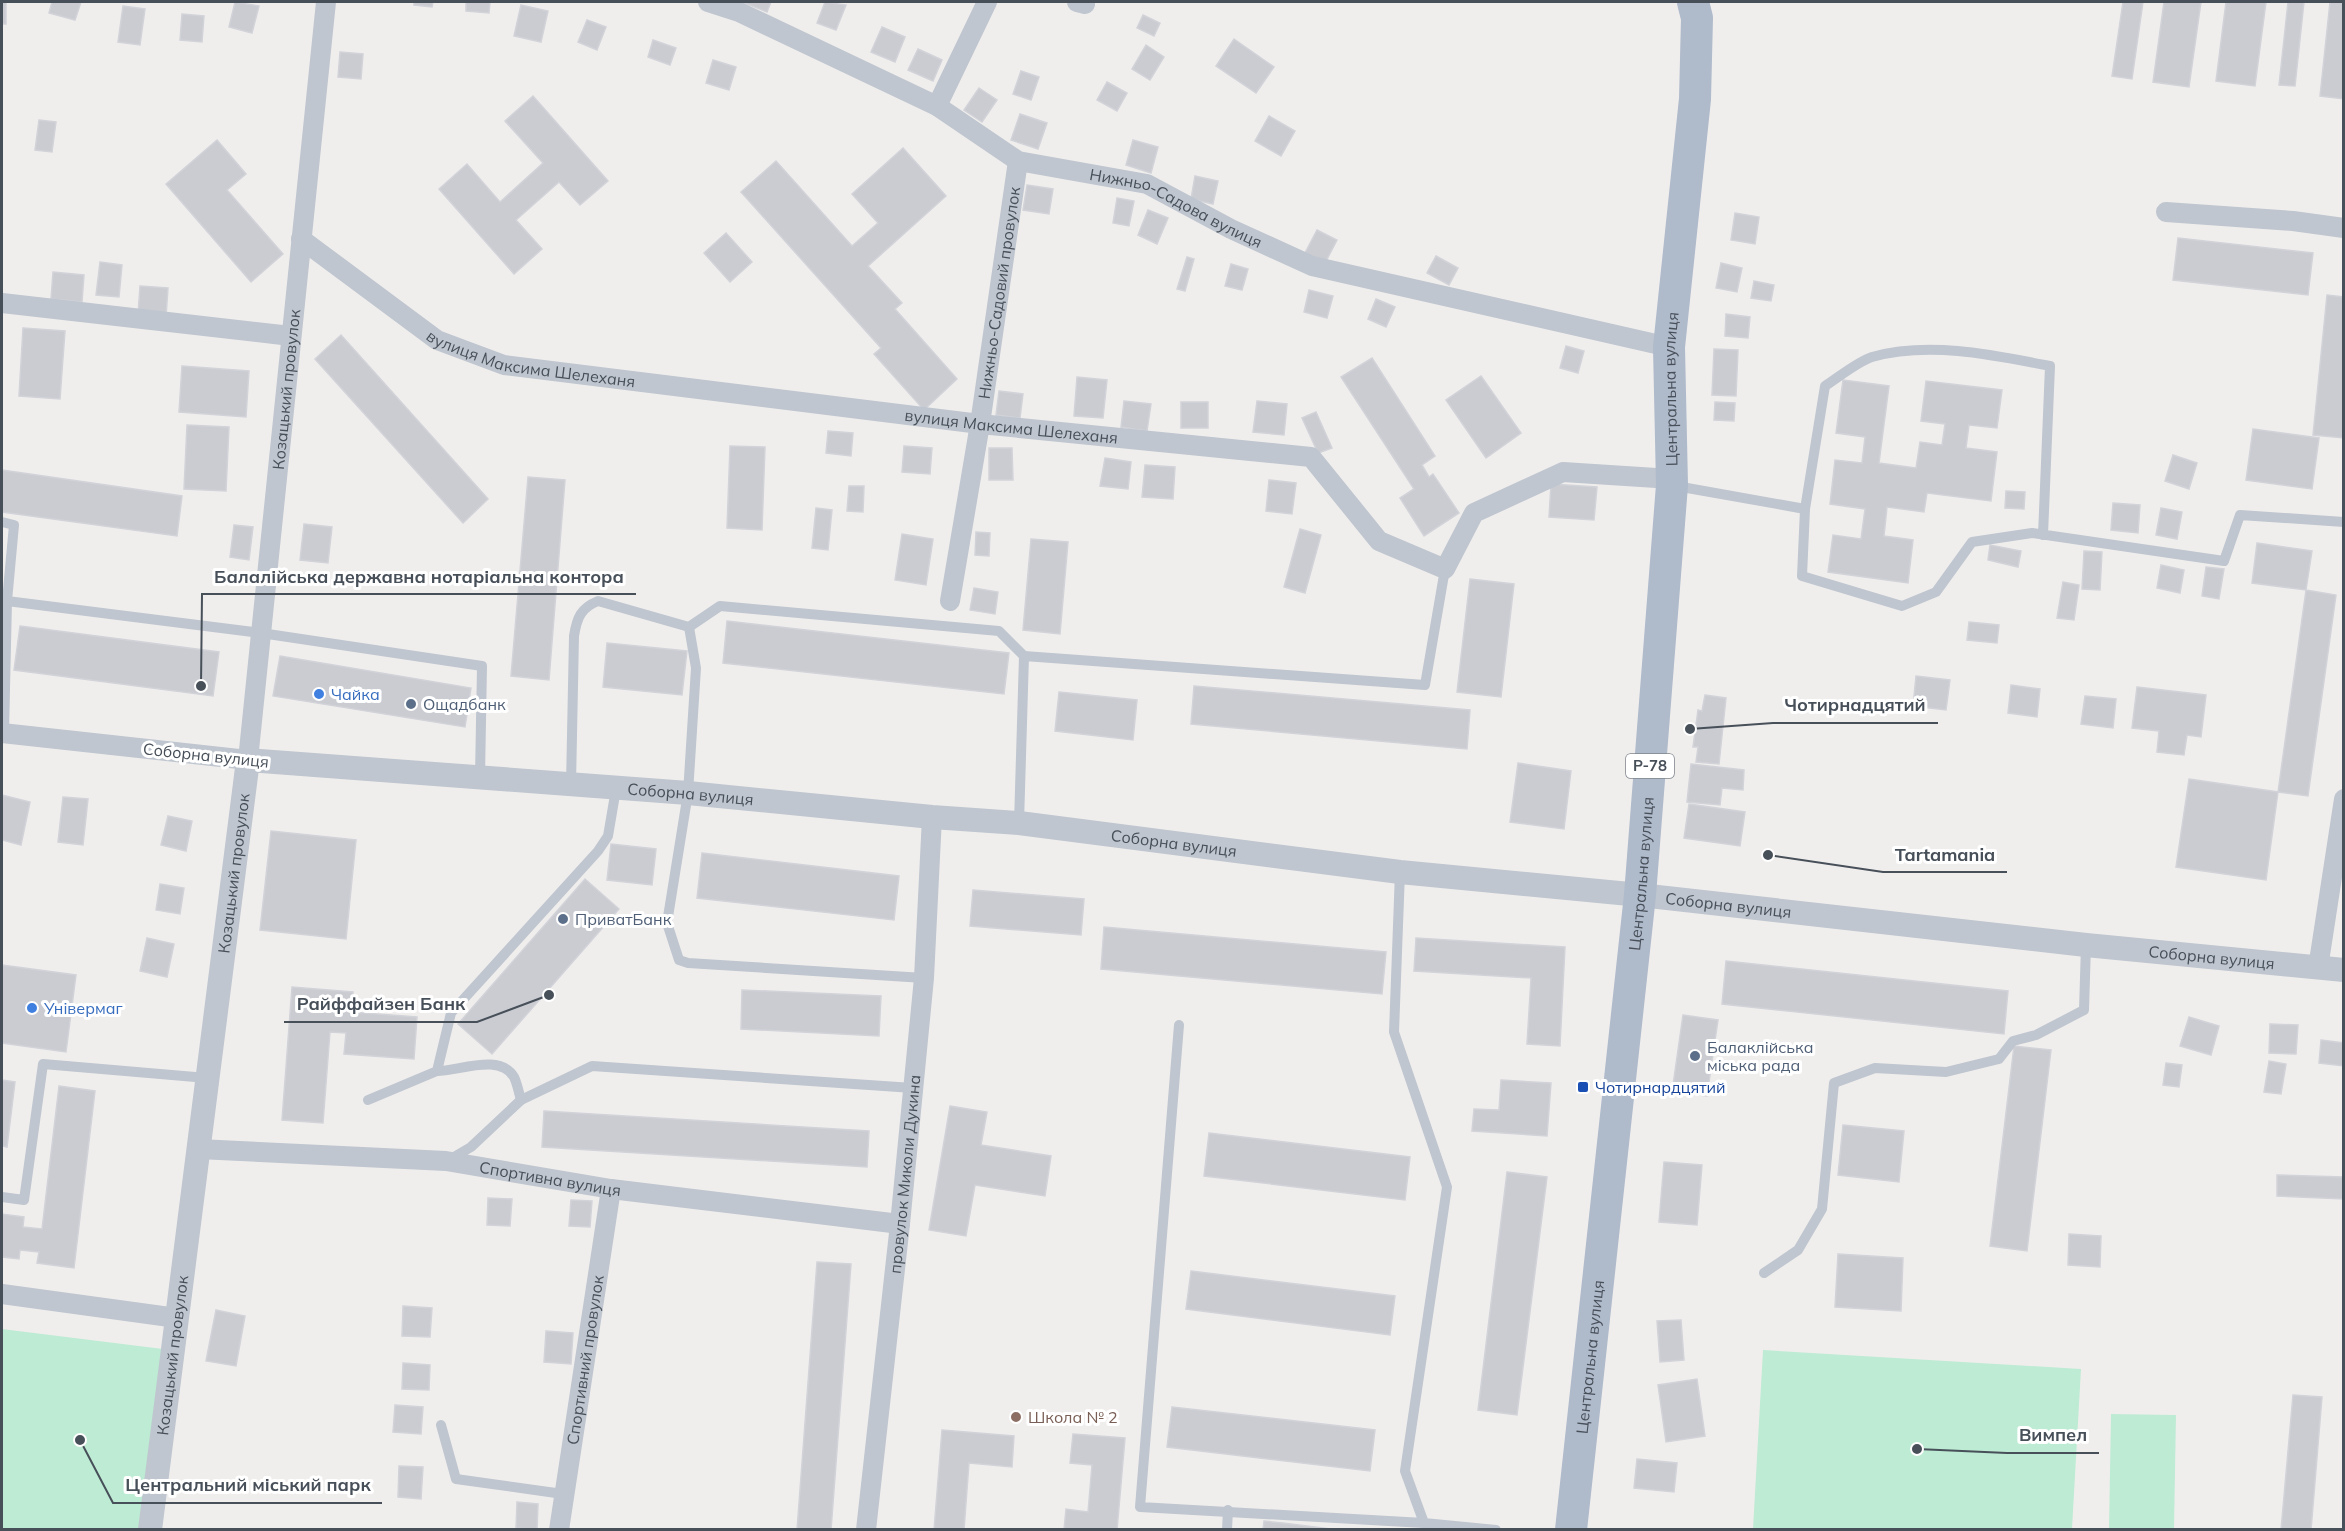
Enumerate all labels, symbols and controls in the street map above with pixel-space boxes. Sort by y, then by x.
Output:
street label: Нижньо-Садова вулиця [1088,164,1265,252]
street label: Нижньо-Садовий провулок [974,185,1024,400]
street label: Козацький провулок [268,308,304,471]
street label: Центральна вулиця [1659,311,1683,466]
street label: вулиця Максима Шелеханя [423,326,636,391]
street label: вулиця Максима Шелеханя [904,405,1119,448]
callout: Балалійська державна нотаріальна контора [202,558,636,594]
text: Балалійська державна нотаріальна контора [214,565,624,588]
place label: Чайка [331,684,380,704]
marker: Чайка [312,687,326,701]
callout: Чотирнадцятий [1773,687,1938,723]
text: Чотирнадцятий [1784,693,1926,716]
place label: Ощадбанк [423,694,506,714]
marker: Ощадбанк [404,697,418,711]
street label: Соборна вулиця [142,738,270,772]
road number: Р-78 [1626,754,1674,778]
street label: Соборна вулиця [627,778,755,809]
street label: Козацький провулок [213,792,254,954]
street label: Центральна вулиця [1624,796,1658,952]
street label: Соборна вулиця [1110,825,1238,861]
callout: Tartamania [1883,836,2007,872]
text: Tartamania [1895,843,1995,866]
street label: Соборна вулиця [1664,888,1792,922]
place label: ПриватБанк [575,909,672,929]
marker: ПриватБанк [556,912,570,926]
street label: Соборна вулиця [2148,941,2276,973]
callout: Райффайзен Банк [284,986,477,1022]
text: Райффайзен Банк [297,992,466,1015]
place label: Універмаг [43,998,123,1018]
marker: Універмаг [25,1001,39,1015]
place label: Балаклійська міська рада [1707,1037,1813,1075]
marker: Балаклійська міська рада [1688,1049,1702,1063]
street label: провулок Миколи Дукина [885,1074,925,1275]
place label: Чотирнардцятий [1595,1077,1726,1097]
marker: Чотирнардцятий [1576,1080,1590,1094]
street label: Спортивна вулиця [478,1157,622,1200]
street label: Спортивний провулок [562,1273,608,1446]
street label: Козацький провулок [152,1274,192,1437]
street label: Центральна вулиця [1572,1279,1608,1435]
place label: Школа № 2 [1028,1407,1118,1427]
marker: Школа № 2 [1009,1410,1023,1424]
callout: Вимпел [2007,1417,2099,1453]
text: Вимпел [2019,1423,2087,1446]
callout: Центральний міський парк [113,1467,382,1503]
text: Центральний міський парк [125,1473,371,1496]

